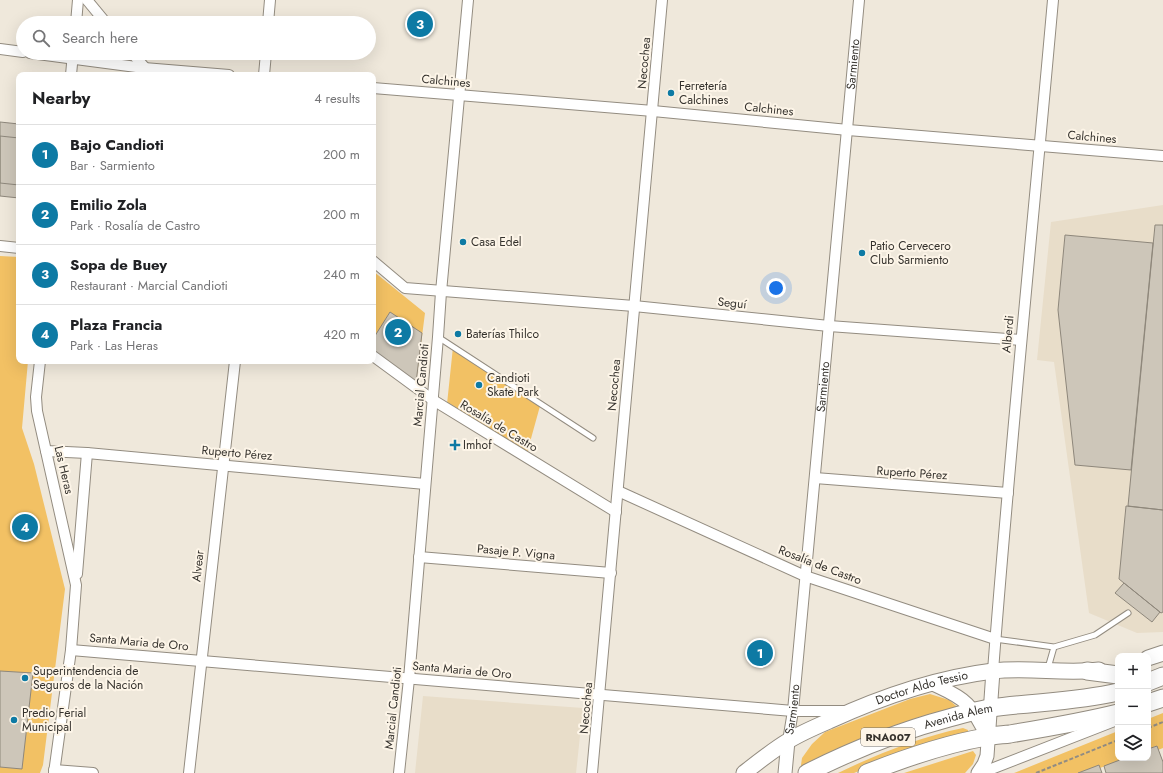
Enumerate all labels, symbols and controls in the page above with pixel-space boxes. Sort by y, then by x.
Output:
pin: 3 [407,9,433,39]
search box [16,16,376,60]
icon: search [30,27,52,49]
text: Search here [62,27,138,49]
street label: Necochea [633,36,655,90]
street label: Sarmiento [842,38,864,90]
street label: Calchines [421,70,471,92]
place label: Ferretería Calchines [679,77,728,109]
text: Nearby [32,86,90,110]
marker: Ferretería Calchines [666,88,676,98]
text: 4 results [314,89,360,108]
street label: Calchines [744,97,795,121]
street label: Calchines [1067,126,1117,148]
text: Bajo Candioti [70,134,164,156]
text: 1 [42,145,48,164]
text: 200 m [323,145,360,164]
text: Bar · Sarmiento [70,156,155,175]
text: Emilio Zola [70,194,147,216]
text: 2 [41,205,49,224]
text: 200 m [323,205,360,224]
text: Park · Rosalía de Castro [70,216,200,235]
place label: Casa Edel [471,233,522,251]
marker: Casa Edel [458,237,468,247]
place label: Patio Cervecero Club Sarmiento [870,237,951,269]
marker: Patio Cervecero Club Sarmiento [857,248,867,258]
text: Sopa de Buey [70,254,167,276]
text: 3 [41,265,49,284]
text: 240 m [323,265,360,284]
text: Restaurant · Marcial Candioti [70,276,228,295]
your location [766,278,786,298]
street label: Seguí [717,293,748,314]
text: Plaza Francia [70,314,162,336]
street label: Alberdi [997,314,1019,354]
pin: 2 [385,317,411,347]
text: 4 [40,325,50,344]
text: 420 m [323,325,360,344]
place label: Baterías Thilco [466,325,539,343]
marker: Baterías Thilco [453,329,463,339]
text: Park · Las Heras [70,336,158,355]
street label: Marcial Candioti [408,343,434,427]
street label: Necochea [603,358,625,412]
street label: Sarmiento [812,360,834,413]
place label: Candioti Skate Park [487,369,539,401]
marker: Candioti Skate Park [474,380,484,390]
street label: Rosalía de Castro [457,396,542,457]
place label: Imhof [463,436,492,454]
marker: Imhof [450,440,460,450]
street label: Ruperto Pérez [201,441,274,465]
street label: Las Heras [50,444,78,496]
street label: Ruperto Pérez [876,462,949,484]
pin: 4 [12,512,38,542]
street label: Pasaje P. Vigna [476,540,556,564]
street label: Rosalía de Castro [776,541,865,589]
street label: Alvear [187,548,209,583]
street label: Santa Maria de Oro [89,629,190,655]
pin: 1 [747,638,773,668]
map controls [1115,653,1151,761]
button: + [1115,653,1151,689]
street label: Santa Maria de Oro [412,657,513,683]
place label: Superintendencia de Seguros de la Nación [33,662,143,694]
street label: Marcial Candioti [380,666,406,750]
street label: Doctor Aldo Tessio [873,666,970,709]
marker: Superintendencia de Seguros de la Nación [20,673,30,683]
street label: Necochea [575,681,597,735]
street label: Sarmiento [780,683,805,736]
button: − [1115,689,1151,725]
street label: Avenida Alem [922,699,994,734]
place label: Predio Ferial Municipal [22,704,86,736]
marker: Predio Ferial Municipal [9,715,19,725]
button: layers [1115,725,1151,761]
road number: RNA007 [861,728,915,746]

